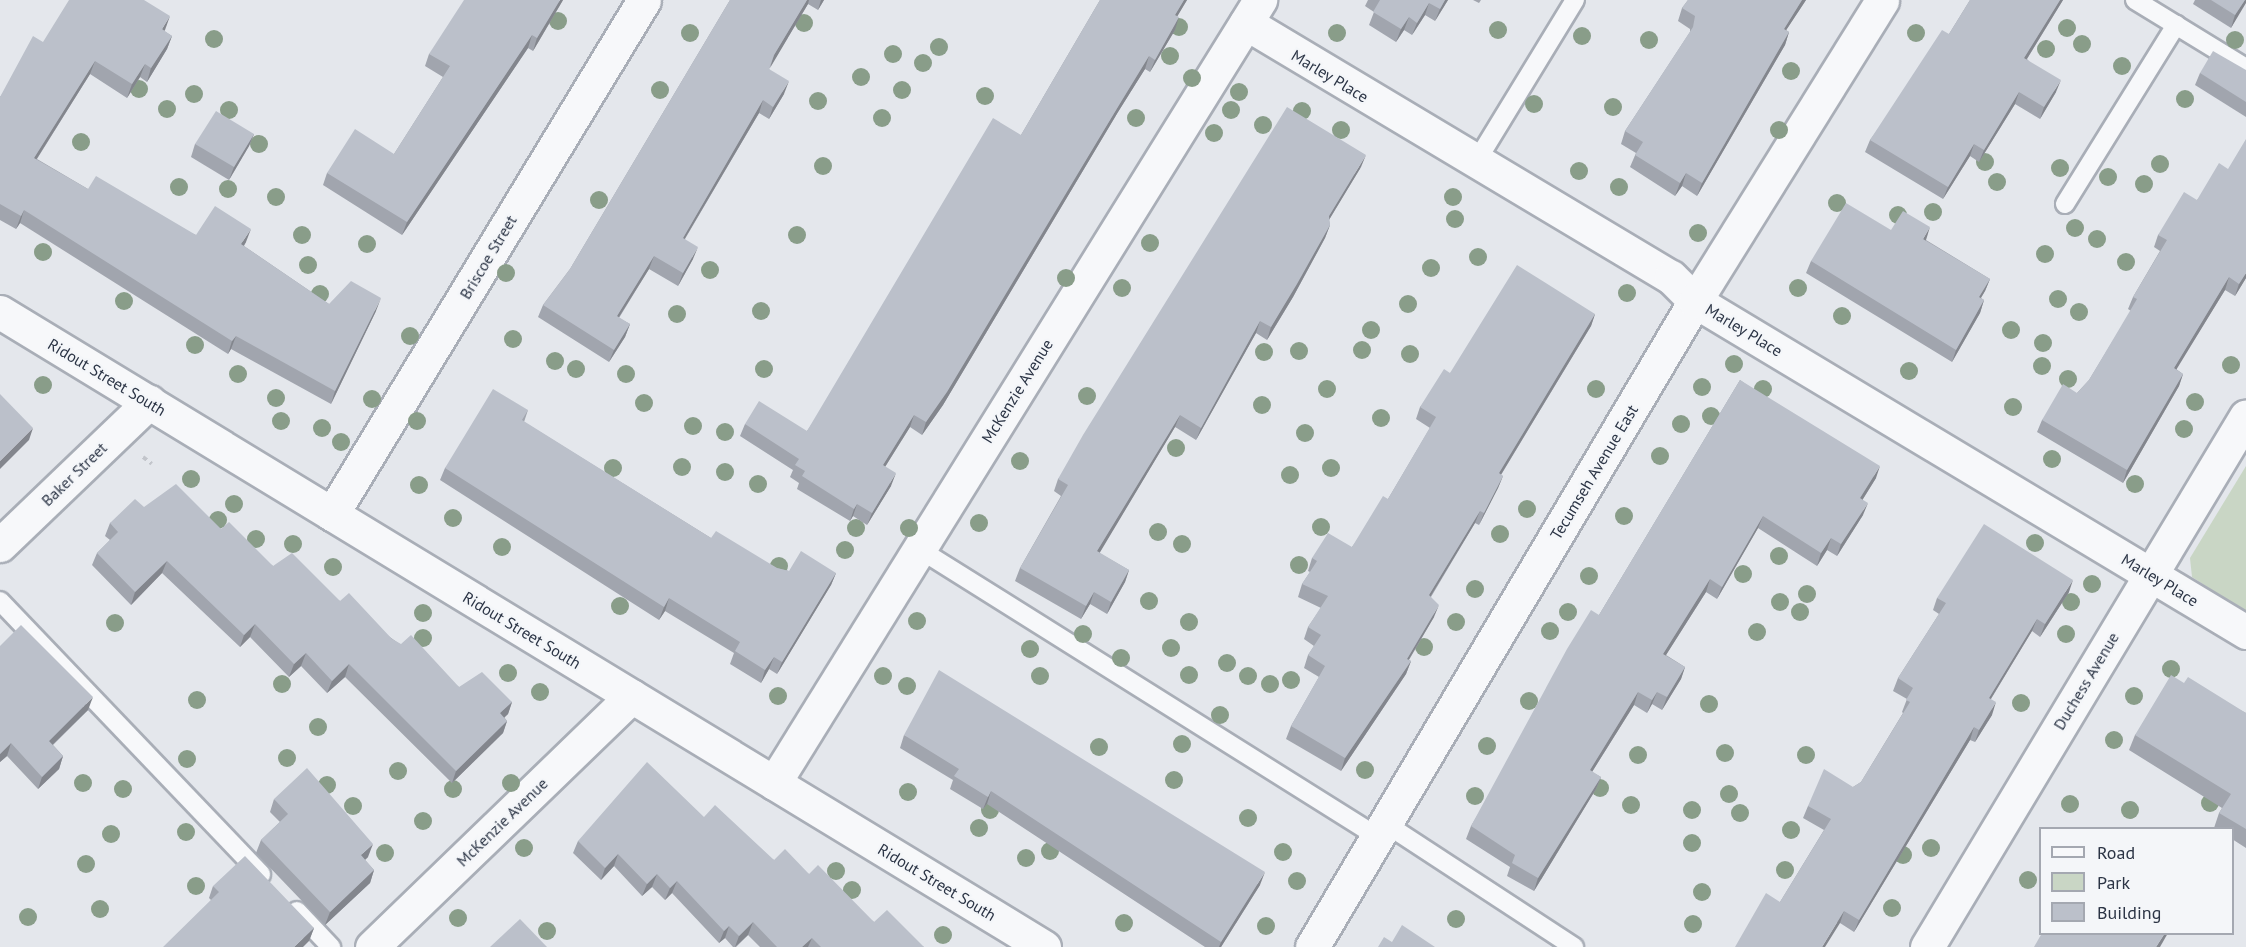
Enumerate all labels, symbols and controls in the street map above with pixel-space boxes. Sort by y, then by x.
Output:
street label: Marley Place [1288,45,1372,107]
street label: Briscoe Street [455,212,521,302]
street label: Marley Place [1702,299,1786,361]
street label: Ridout Street South [44,334,170,420]
street label: McKenzie Avenue [977,335,1057,447]
street label: Tecumseh Avenue East [1546,401,1642,543]
street label: Baker Street [37,438,111,510]
street label: Marley Place [2118,549,2202,611]
street label: Ridout Street South [459,587,585,673]
street label: Duchess Avenue [2049,629,2123,733]
street label: McKenzie Avenue [452,774,552,870]
legend [2039,827,2234,935]
street label: Ridout Street South [874,839,1000,925]
text: Road [2097,841,2135,864]
text: Park [2097,871,2130,894]
text: Building [2097,901,2161,924]

